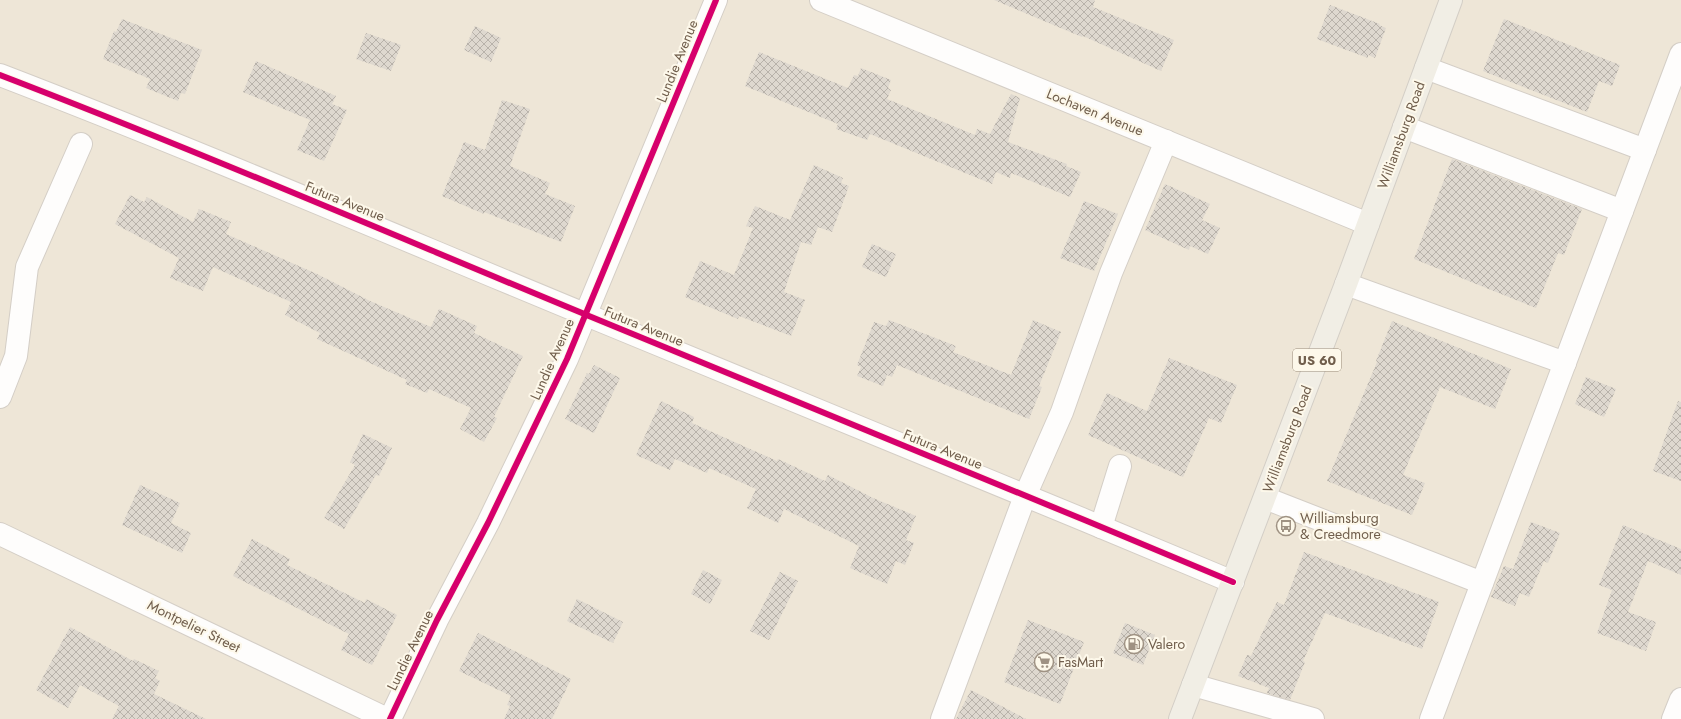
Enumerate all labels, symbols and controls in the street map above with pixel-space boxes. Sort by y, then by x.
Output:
street label: Lundie Avenue [651,17,703,105]
street label: Williamsburg Road [1372,78,1430,192]
street label: Lochaven Avenue [1044,83,1146,141]
street label: Futura Avenue [302,176,388,226]
street label: Futura Avenue [601,301,687,351]
street label: Lundie Avenue [525,315,579,403]
road number: US 60 [1293,349,1341,371]
street label: Williamsburg Road [1257,383,1317,495]
street label: Futura Avenue [900,424,986,474]
place label: Williamsburg & Creedmore [1300,508,1381,544]
bus stop icon: Williamsburg & Creedmore [1275,515,1297,537]
street label: Montpelier Street [144,595,245,657]
street label: Lundie Avenue [382,606,438,694]
fuel station icon: Valero [1123,633,1145,655]
place label: Valero [1148,634,1186,654]
supermarket icon: FasMart [1033,651,1055,673]
place label: FasMart [1058,652,1104,672]

